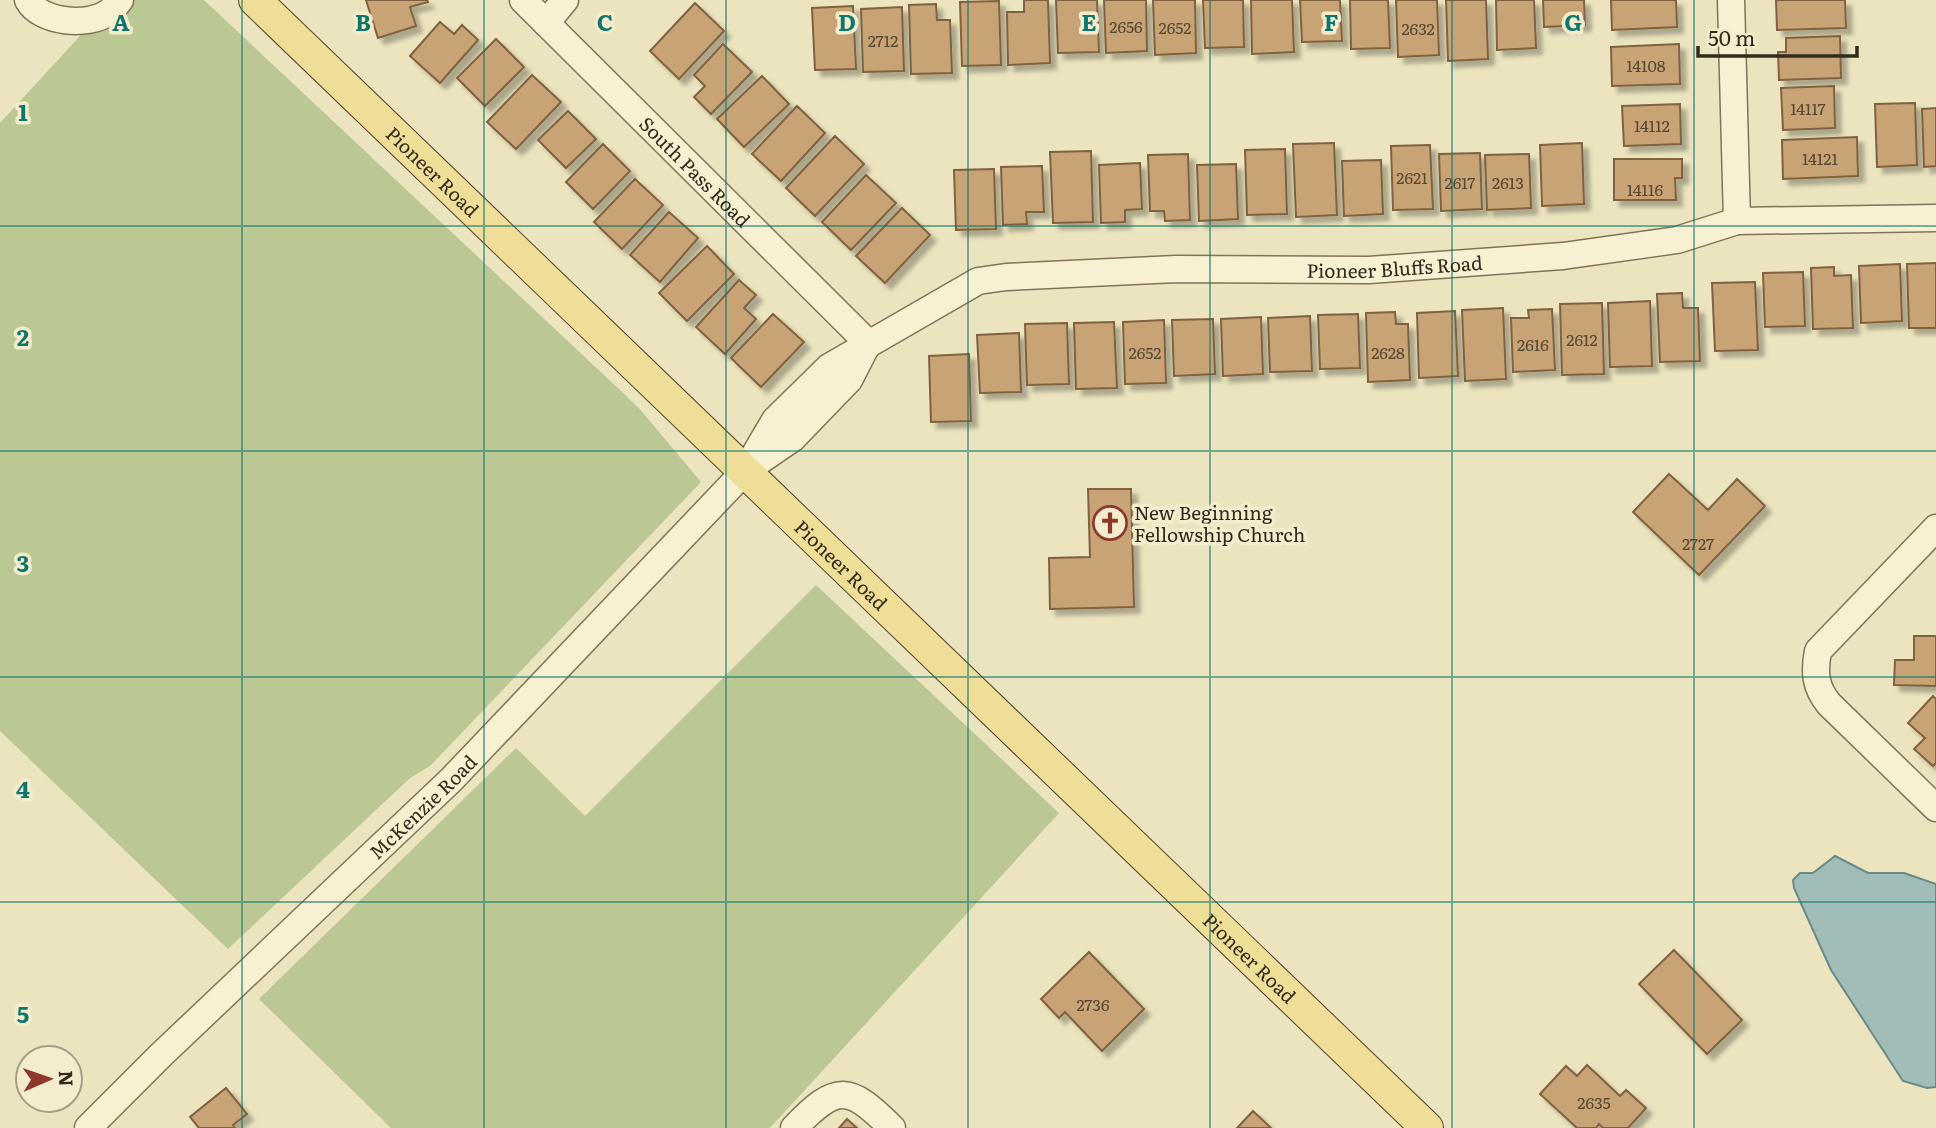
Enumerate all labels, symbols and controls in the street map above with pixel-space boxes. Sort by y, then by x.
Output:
text: A [112,4,130,38]
text: B [355,4,371,38]
text: C [597,4,613,38]
text: D [838,4,856,38]
text: E [1081,4,1097,38]
text: F [1324,4,1339,38]
text: G [1564,4,1582,38]
house number: 2656 [1109,14,1143,38]
scale bar [1698,14,1857,58]
house number: 2652 [1159,15,1191,39]
house number: 2632 [1401,16,1435,40]
text: 50 m [1708,21,1755,52]
house number: 2712 [868,28,898,52]
house number: 14108 [1626,53,1666,77]
text: 1 [18,94,28,128]
house number: 14117 [1790,96,1826,120]
street label: South Pass Road [633,110,757,233]
house number: 14112 [1634,113,1670,137]
street label: Pioneer Road [380,120,486,223]
house number: 14121 [1802,146,1838,170]
house number: 2621 [1396,165,1428,189]
house number: 2617 [1445,170,1475,194]
house number: 2613 [1492,170,1524,194]
house number: 14116 [1627,177,1664,201]
street label: Pioneer Bluffs Road [1306,248,1484,284]
text: 2 [17,319,29,353]
house number: 2612 [1566,327,1598,351]
house number: 2616 [1517,332,1549,356]
house number: 2652 [1129,340,1161,364]
house number: 2628 [1371,340,1405,364]
place label: New Beginning Fellowship Church [1134,498,1305,548]
church icon: New Beginning Fellowship Church [1091,504,1129,542]
street label: Pioneer Road [789,513,895,616]
house number: 2727 [1682,531,1714,555]
text: 3 [17,545,29,579]
street label: McKenzie Road [362,748,483,865]
text: 4 [16,771,30,805]
street label: Pioneer Road [1197,906,1303,1009]
house number: 2736 [1076,992,1110,1016]
text: 5 [17,996,29,1030]
north arrow [14,1044,84,1114]
text: N [53,1070,81,1087]
house number: 2635 [1577,1090,1611,1114]

